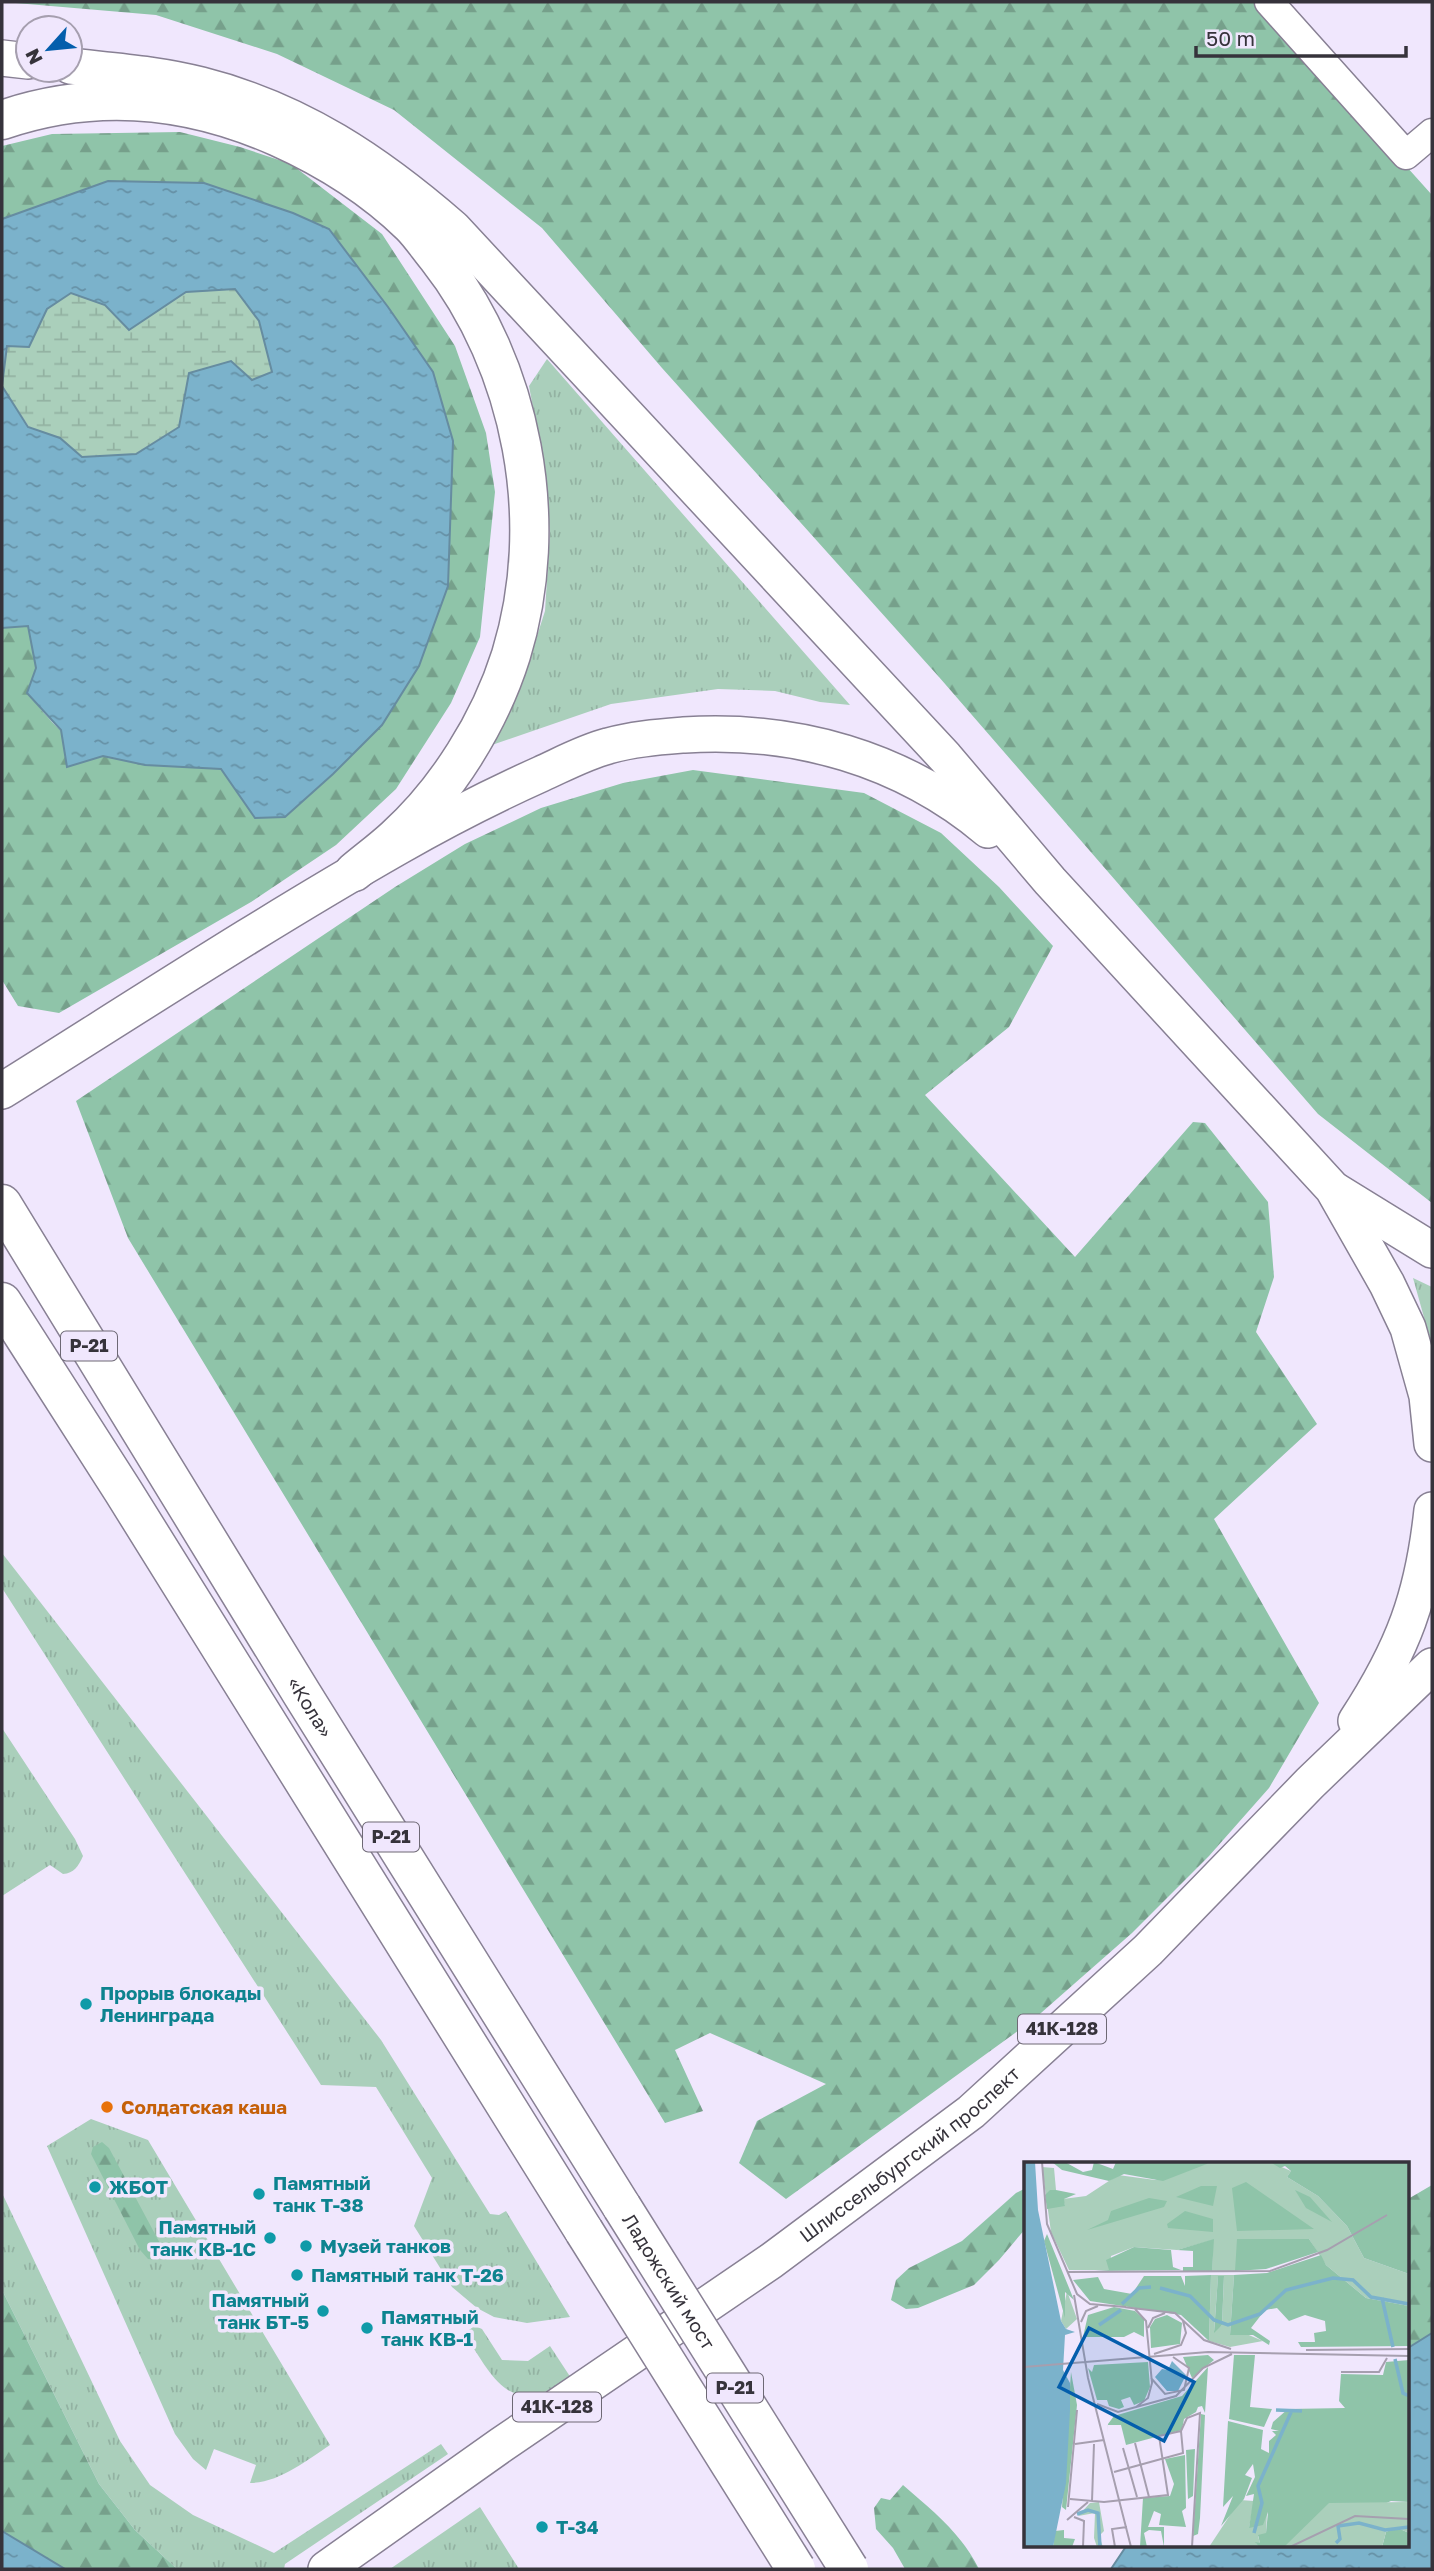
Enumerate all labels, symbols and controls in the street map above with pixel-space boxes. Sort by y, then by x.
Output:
north arrow [14,14,84,84]
scale bar [1196,14,1406,58]
text: 50 m [1206,25,1255,51]
text: N [20,45,47,69]
road number: Р-21 [61,1331,117,1360]
street label: «Кола» [283,1672,338,1741]
road number: Р-21 [363,1823,419,1852]
place label: Прорыв блокады Ленинграда [100,1981,261,2026]
marker: Прорыв блокады Ленинграда [78,1996,94,2012]
road number: 41К-128 [1018,2014,1106,2043]
street label: Шлиссельбургский проспект [795,2062,1024,2247]
place label: Солдатская каша [121,2095,287,2118]
marker: Солдатская каша [99,2099,115,2115]
inset map [1024,2162,1410,2546]
place label: Памятный танк Т-38 [273,2171,371,2216]
place label: ЖБОТ [109,2175,168,2198]
marker: ЖБОТ [87,2179,103,2195]
marker: Памятный танк Т-38 [251,2186,267,2202]
street label: Ладожский мост [618,2209,720,2353]
place label: Памятный танк КВ-1С [150,2215,256,2260]
marker: Памятный танк КВ-1С [262,2230,278,2246]
place label: Музей танков [320,2234,451,2257]
marker: Музей танков [298,2238,314,2254]
place label: Памятный танк Т-26 [311,2263,504,2286]
marker: Памятный танк Т-26 [289,2267,305,2283]
place label: Памятный танк БТ-5 [211,2288,309,2333]
marker: Памятный танк БТ-5 [315,2303,331,2319]
place label: Памятный танк КВ-1 [381,2305,479,2350]
marker: Памятный танк КВ-1 [359,2320,375,2336]
road number: Р-21 [707,2374,763,2402]
road number: 41К-128 [513,2392,601,2421]
place label: Т-34 [556,2515,599,2538]
marker: Т-34 [534,2519,550,2535]

